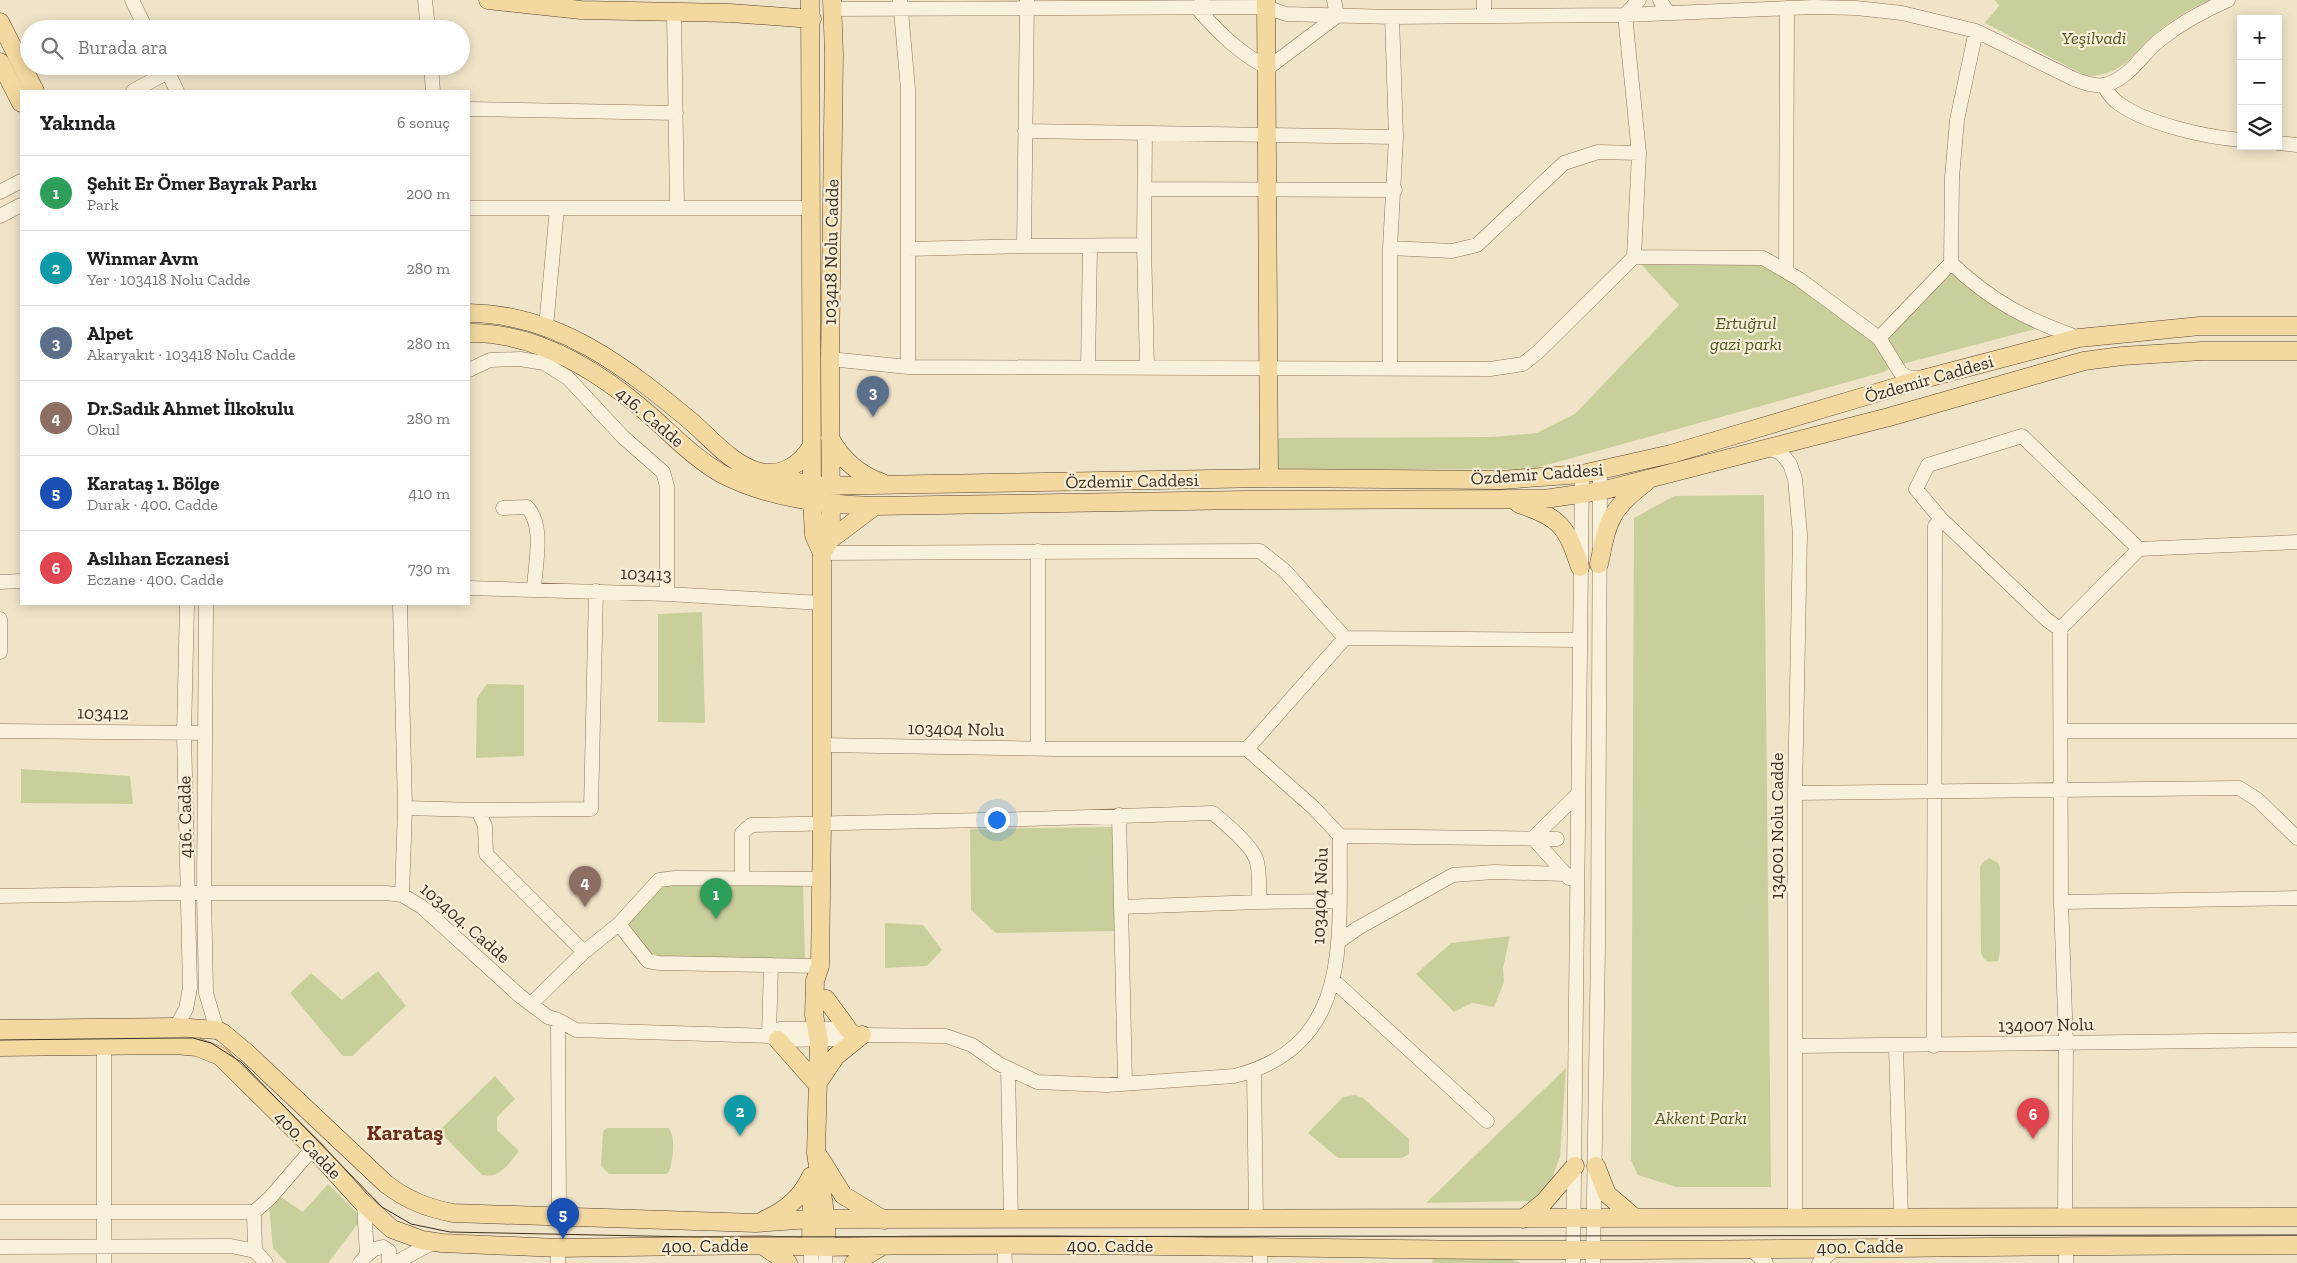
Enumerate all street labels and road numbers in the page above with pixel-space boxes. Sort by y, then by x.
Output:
street label: 103418 Nolu Cadde [819,179,843,325]
street label: Özdemir Caddesi [1862,350,1996,408]
street label: 416. Cadde [611,382,689,452]
street label: Özdemir Caddesi [1470,458,1604,490]
street label: Özdemir Caddesi [1065,469,1199,493]
street label: 103413 [620,562,672,586]
street label: 103412 [77,702,129,724]
street label: 103404 Nolu [907,717,1005,741]
street label: 134001 Nolu Cadde [1766,753,1788,899]
street label: 416. Cadde [173,776,197,858]
street label: 103404 Nolu [1307,847,1333,945]
street label: 103404. Cadde [415,878,515,968]
street label: 134007 Nolu [1998,1013,2094,1037]
street label: 400. Cadde [270,1106,346,1184]
street label: 400. Cadde [662,1234,748,1258]
street label: 400. Cadde [1067,1235,1153,1257]
street label: 400. Cadde [1817,1235,1903,1259]

